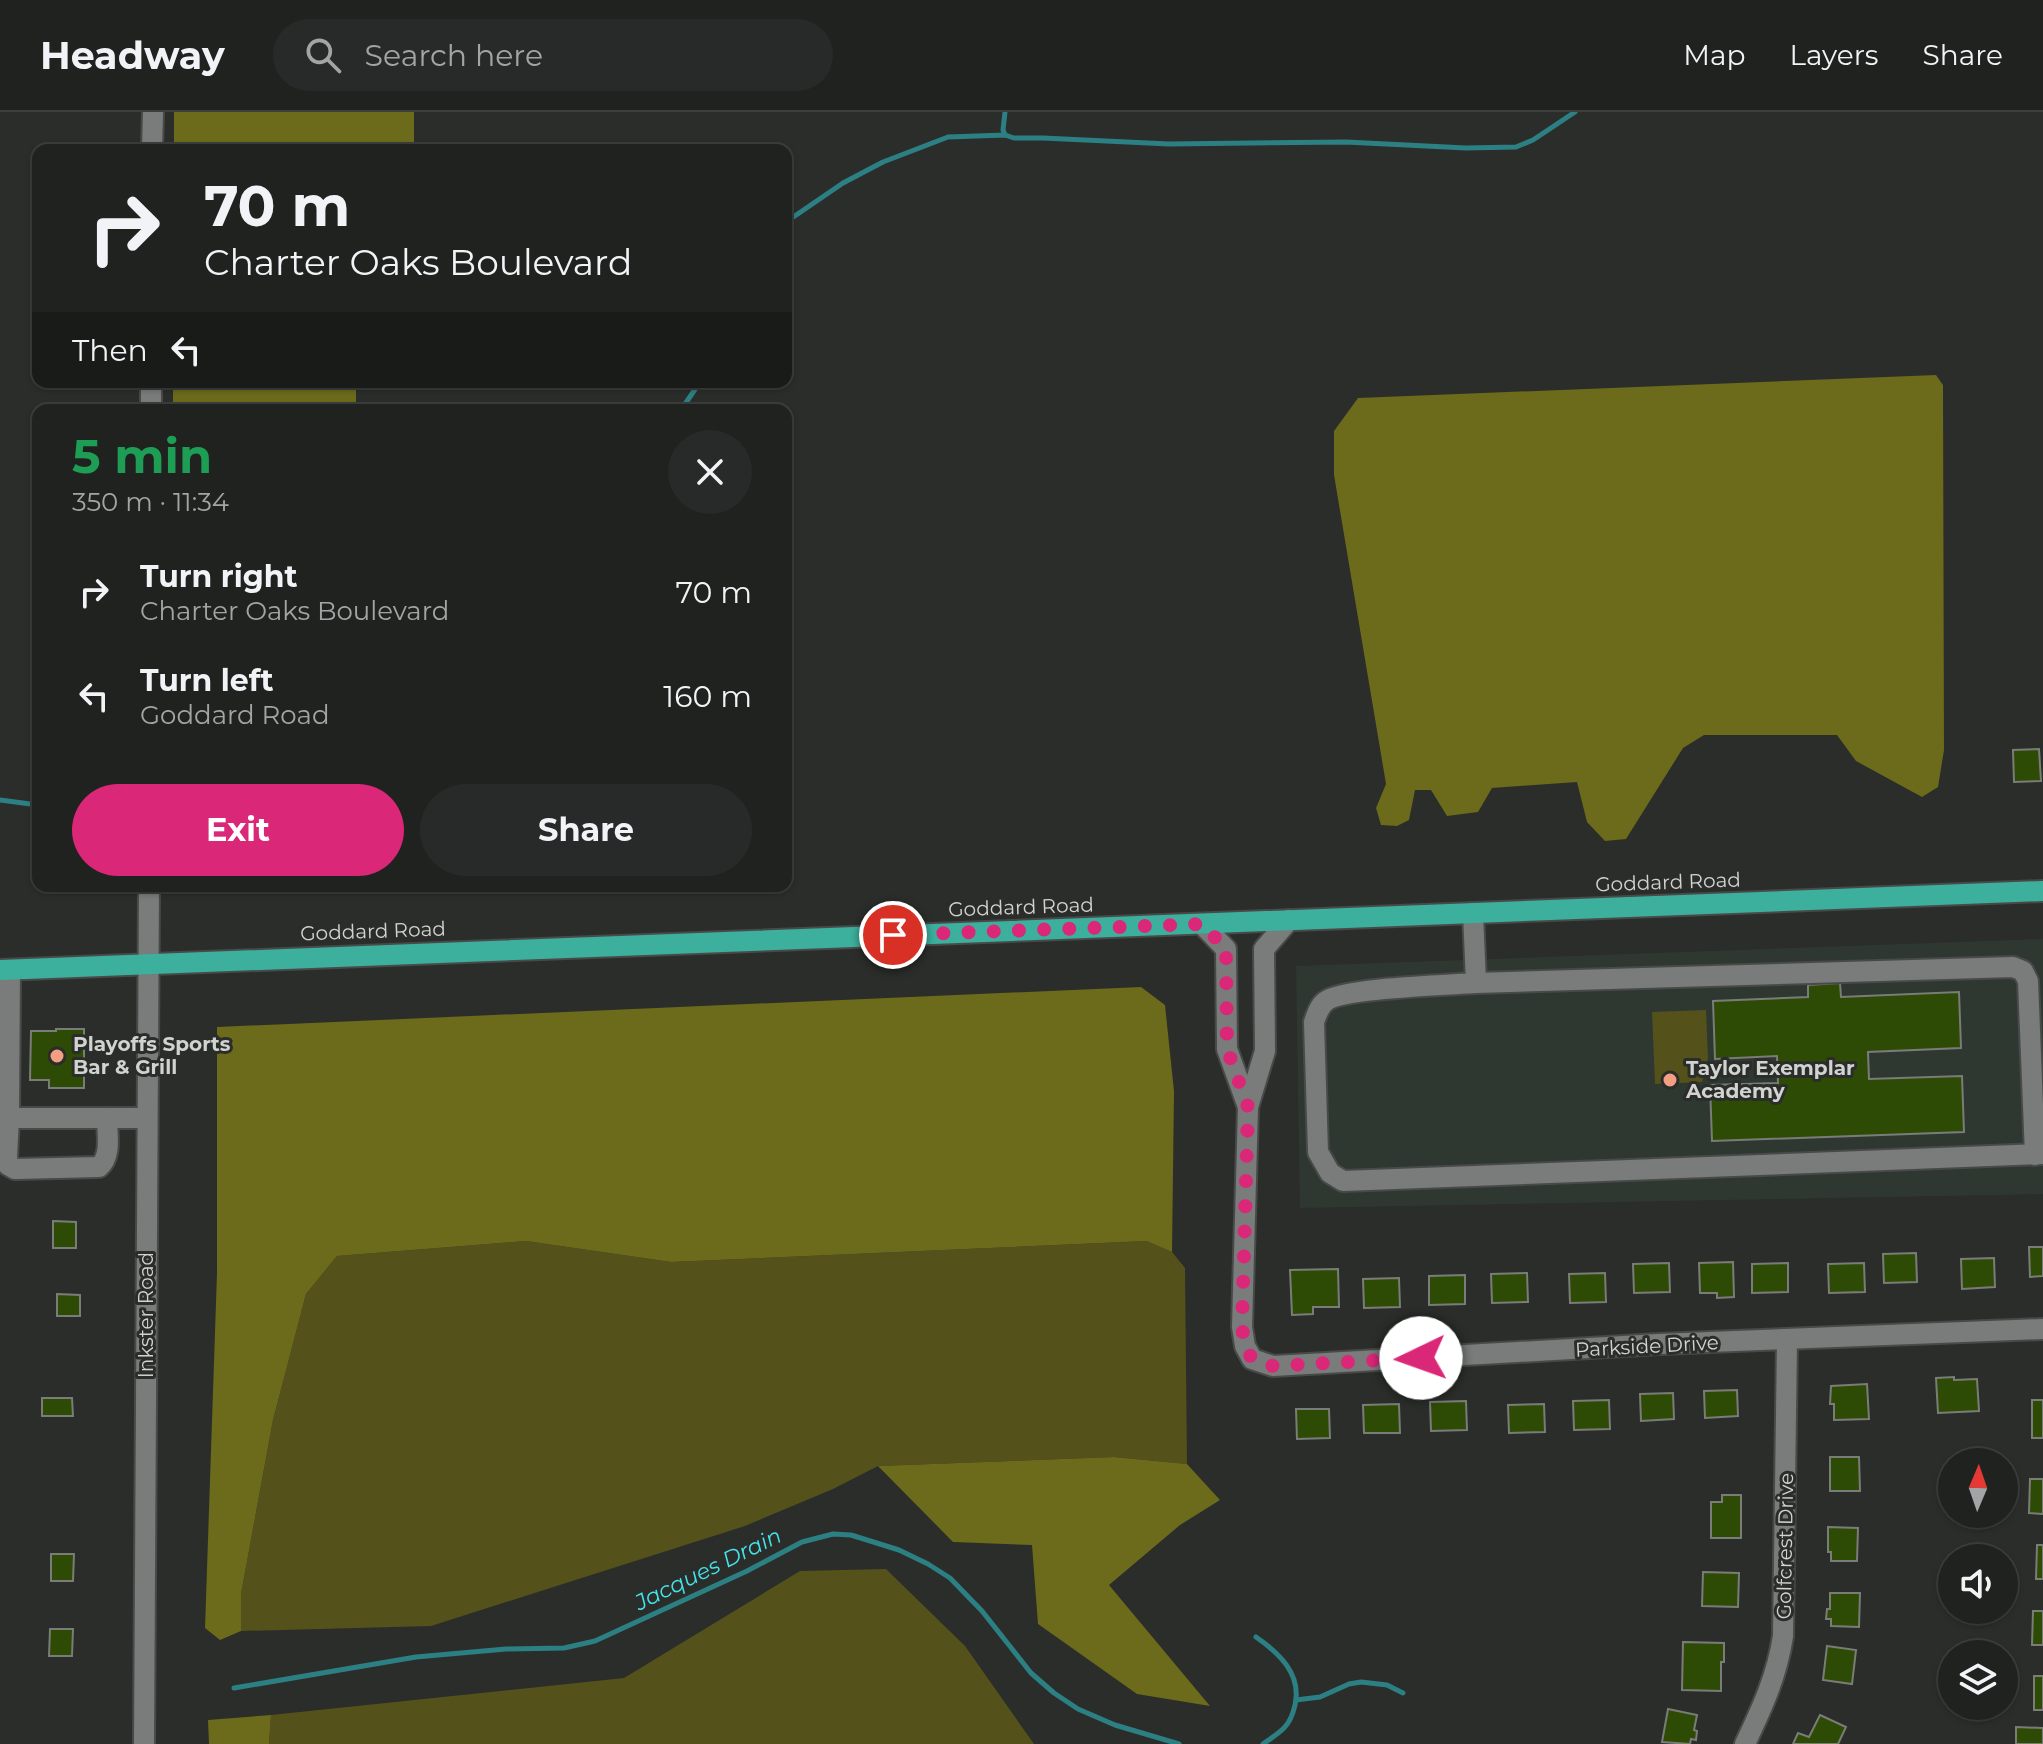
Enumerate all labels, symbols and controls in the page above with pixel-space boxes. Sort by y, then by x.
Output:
search box [273,19,833,91]
text: Headway [40,32,225,79]
icon: search [301,33,345,77]
text: Search here [365,37,543,74]
text: Map [1683,38,1746,72]
text: Layers [1790,38,1879,72]
text: Share [1923,38,2003,72]
text: 70 m [204,172,350,240]
icon: right [72,176,176,280]
text: Charter Oaks Boulevard [204,240,632,284]
icon: left [164,328,208,372]
text: Then [72,332,148,369]
text: 5 min [72,427,212,485]
button: close [668,430,752,514]
text: 350 m · 11:34 [72,486,229,518]
text: Turn right [140,558,297,595]
icon: right [72,570,116,614]
text: 70 m [675,574,752,611]
text: Charter Oaks Boulevard [140,595,449,627]
text: Turn left [140,662,273,699]
icon: left [72,674,116,718]
text: 160 m [663,678,752,715]
text: Goddard Road [140,699,330,731]
button: Exit [72,784,404,876]
button: Share [420,784,752,876]
street label: Goddard Road [1595,867,1741,897]
street label: Goddard Road [948,892,1094,922]
pin [859,901,927,969]
icon: arrive [871,913,915,957]
street label: Goddard Road [300,916,446,946]
place label: Playoffs Sports Bar & Grill [73,1032,231,1079]
marker: Playoffs Sports Bar & Grill [48,1047,66,1065]
place label: Taylor Exemplar Academy [1685,1056,1855,1103]
marker: Taylor Exemplar Academy [1661,1071,1679,1089]
street label: Inkster Road [134,1252,158,1378]
position arrow [1379,1316,1463,1400]
street label: Parkside Drive [1575,1330,1719,1362]
north arrow [1938,1448,2018,1528]
map controls [1938,1448,2018,1720]
street label: Golfcrest Drive [1772,1473,1798,1619]
water label: Jacques Drain [629,1522,786,1617]
button: sound [1938,1544,2018,1624]
button: layers [1938,1640,2018,1720]

